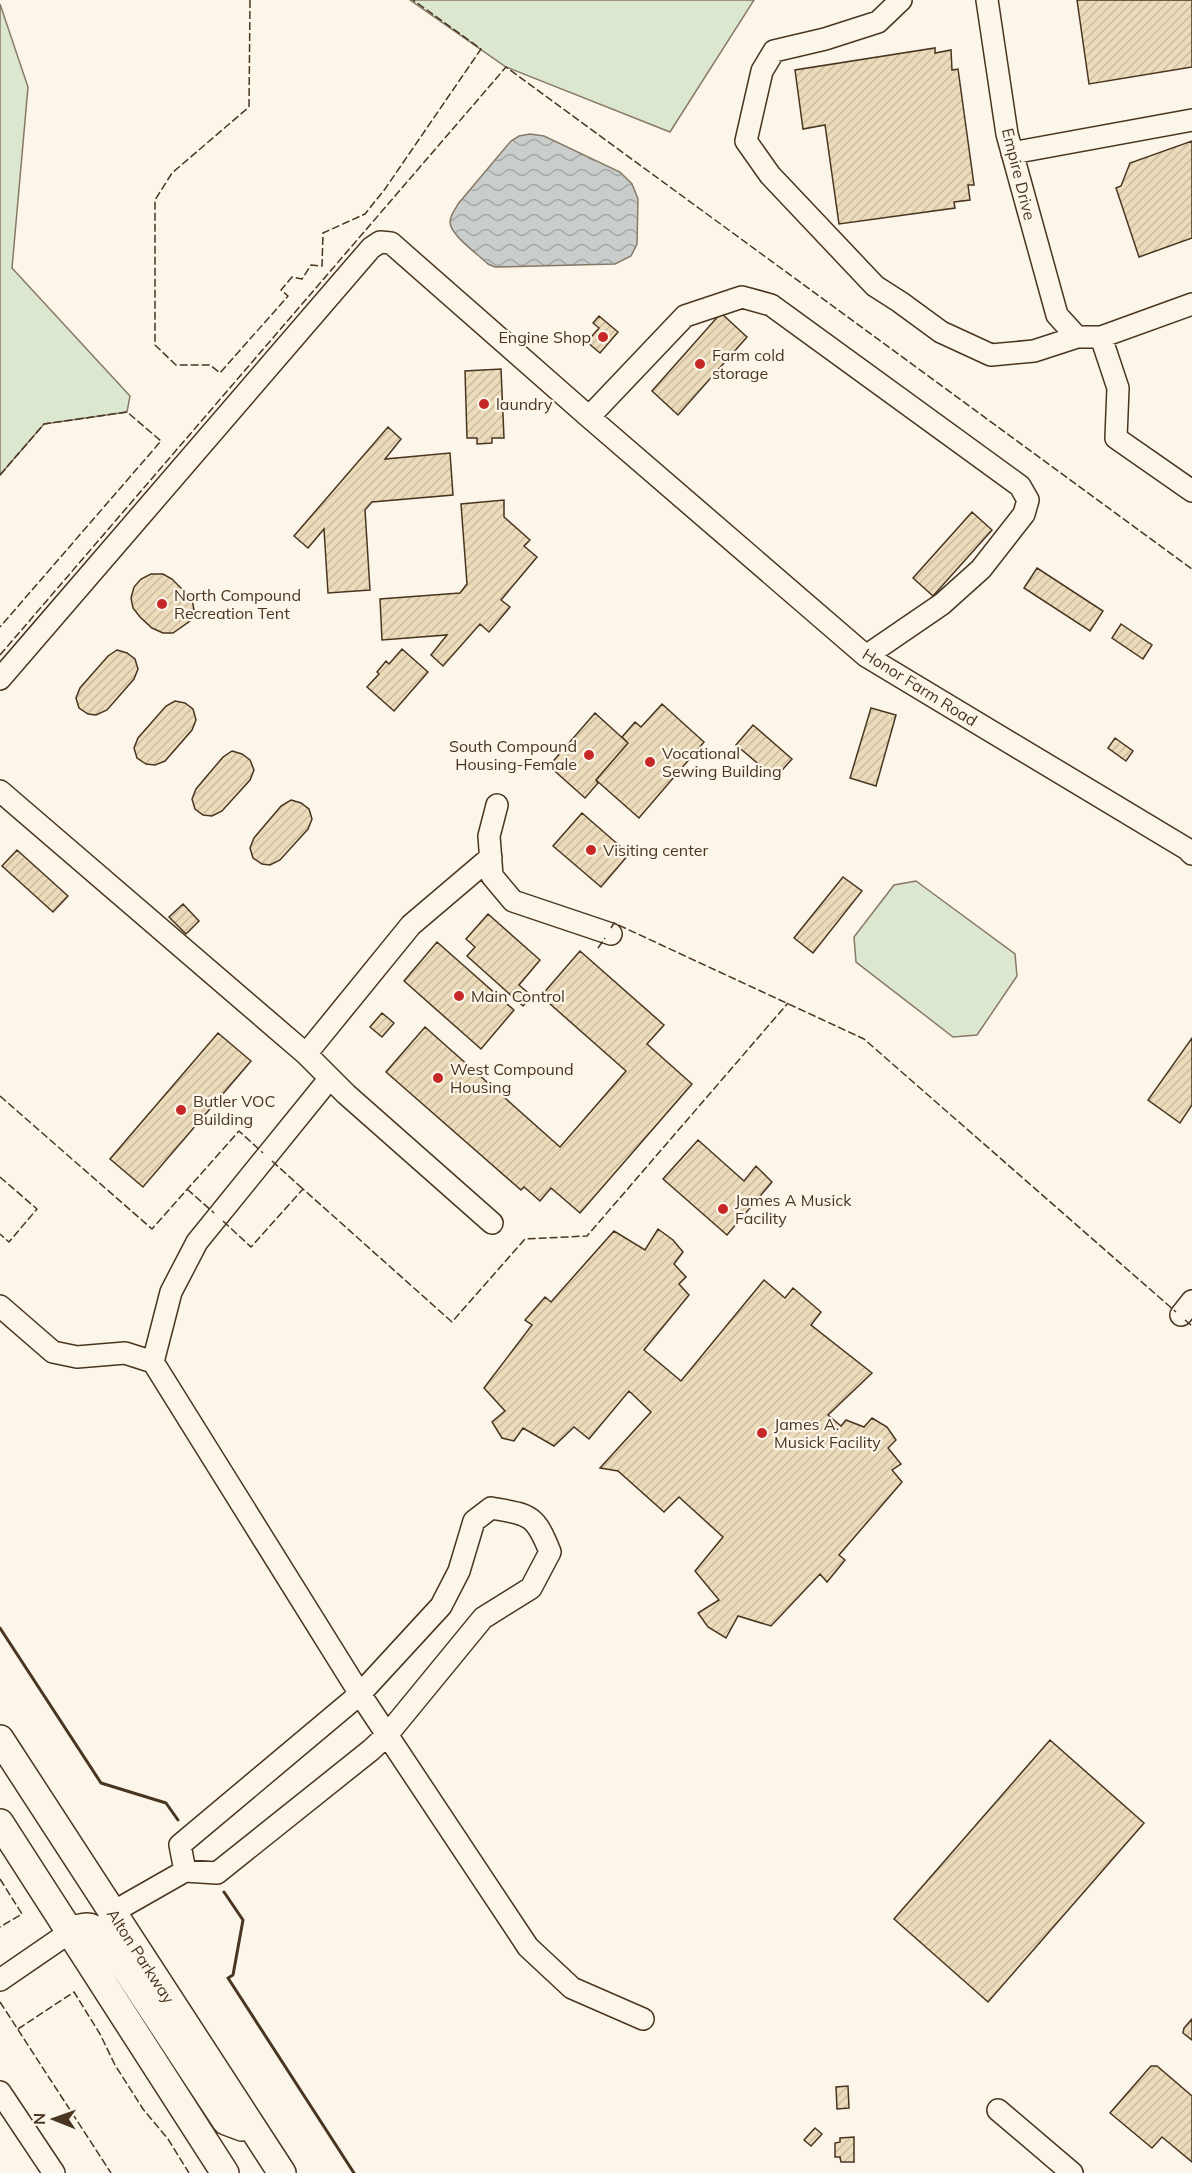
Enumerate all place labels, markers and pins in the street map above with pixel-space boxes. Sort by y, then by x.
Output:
place label: Engine Shop [498,327,591,347]
marker: Engine Shop [596,330,610,344]
place label: Farm cold storage [712,345,785,383]
marker: Farm cold storage [693,357,707,371]
place label: laundry [496,394,553,414]
marker: laundry [477,397,491,411]
place label: North Compound Recreation Tent [174,585,301,623]
marker: North Compound Recreation Tent [155,597,169,611]
place label: South Compound Housing-Female [449,736,577,774]
place label: Vocational Sewing Building [662,743,782,781]
marker: South Compound Housing-Female [582,748,596,762]
marker: Vocational Sewing Building [643,755,657,769]
place label: Visiting center [603,840,708,860]
marker: Visiting center [584,843,598,857]
place label: Main Control [471,986,565,1006]
marker: Main Control [452,989,466,1003]
place label: West Compound Housing [450,1059,574,1097]
marker: West Compound Housing [431,1071,445,1085]
place label: Butler VOC Building [193,1091,275,1129]
marker: Butler VOC Building [174,1103,188,1117]
place label: James A Musick Facility [735,1190,852,1228]
marker: James A Musick Facility [716,1202,730,1216]
place label: James A. Musick Facility [774,1414,881,1452]
marker: James A. Musick Facility [755,1426,769,1440]

